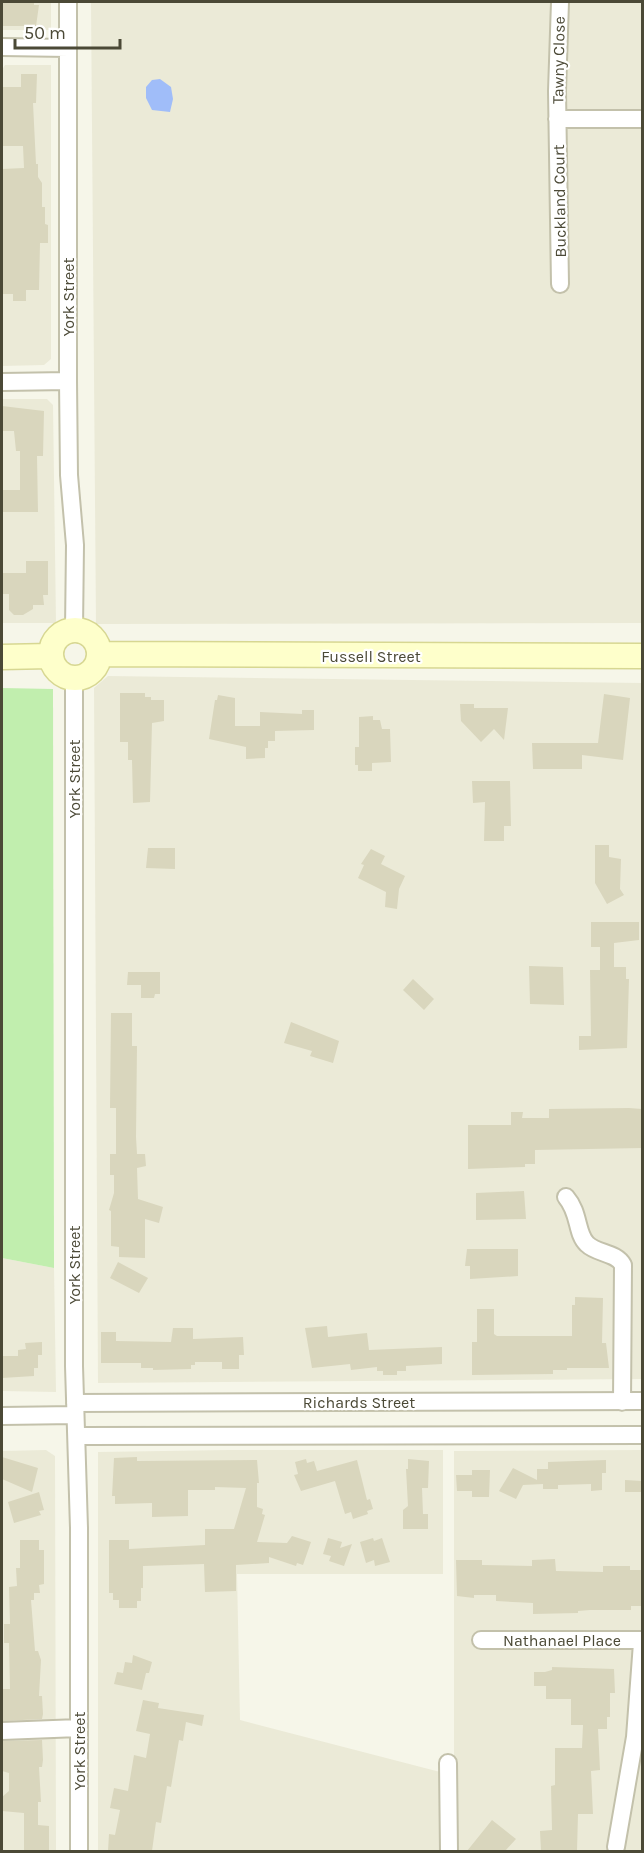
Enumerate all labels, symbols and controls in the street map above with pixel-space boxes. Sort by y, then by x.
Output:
scale bar [15,12,120,50]
street label: Tawny Close [548,16,569,104]
text: 50 m [24,22,66,44]
street label: Buckland Court [549,144,570,258]
street label: York Street [59,258,78,337]
street label: Fussell Street [321,647,421,666]
street label: York Street [65,740,84,819]
street label: York Street [65,1226,84,1305]
street label: Richards Street [303,1393,415,1412]
street label: Nathanael Place [503,1631,621,1650]
street label: York Street [70,1712,89,1791]

